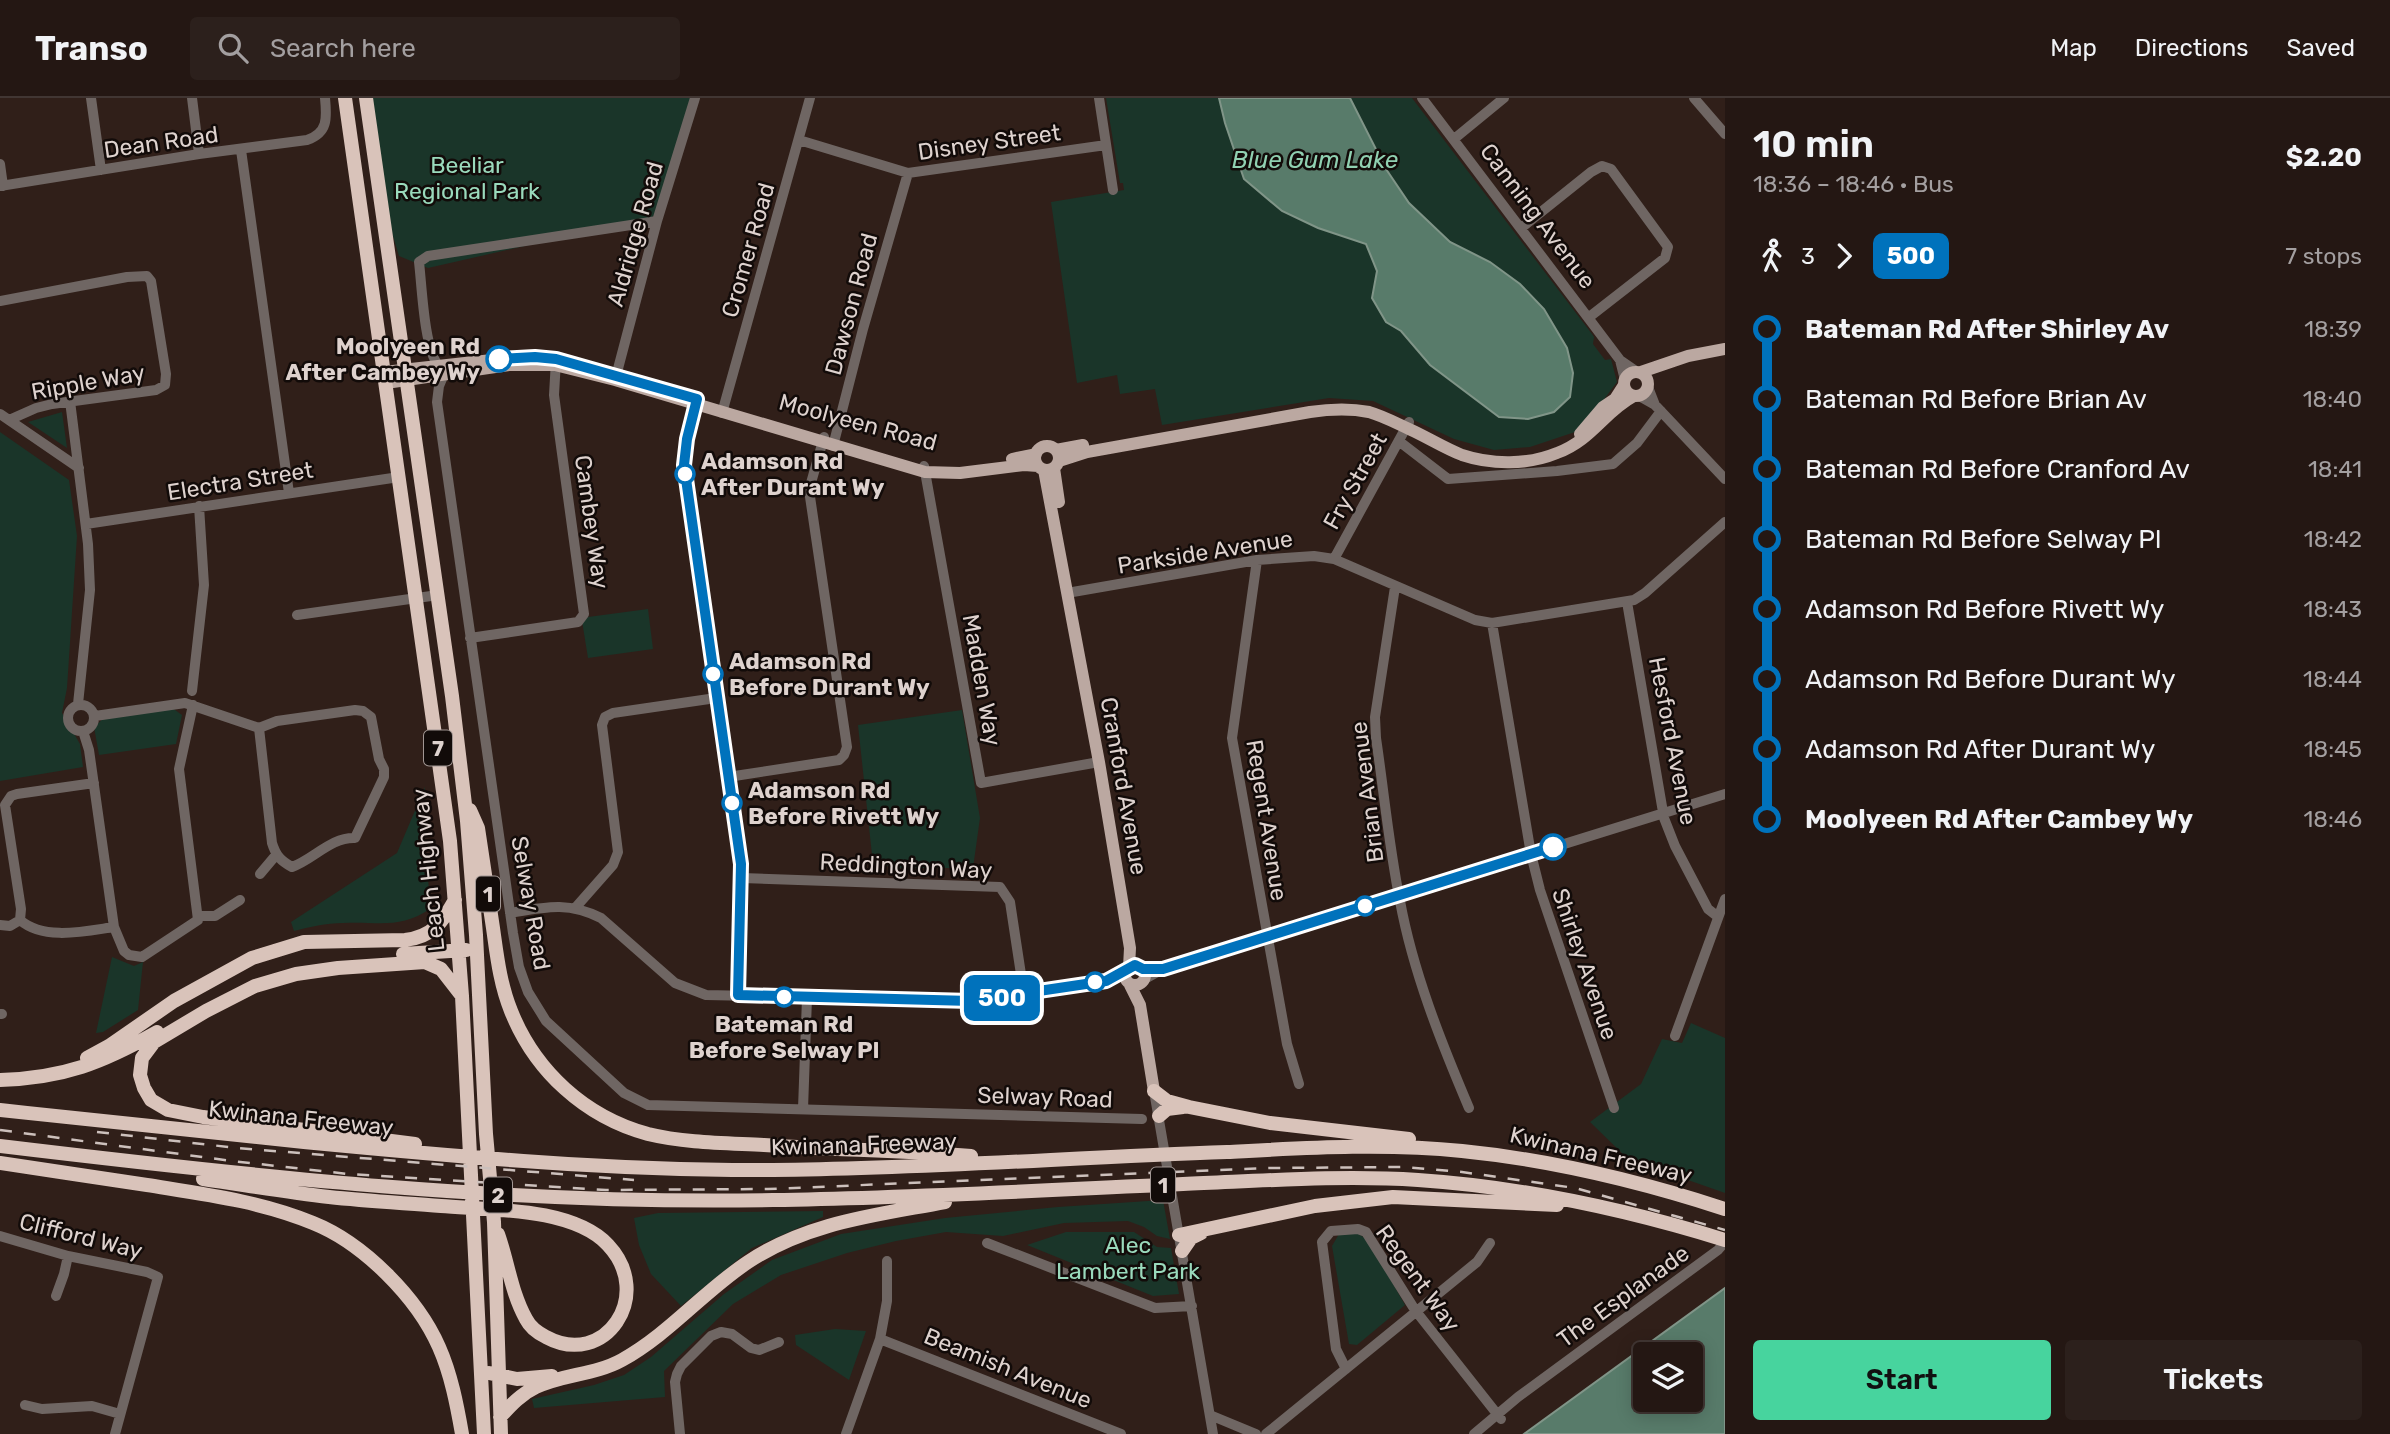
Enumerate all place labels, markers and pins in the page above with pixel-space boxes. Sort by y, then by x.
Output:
place label: Moolyeen Rd After Cambey Wy [285,332,480,386]
marker: Moolyeen Rd After Cambey Wy [486,346,512,372]
place label: Adamson Rd After Durant Wy [701,447,885,501]
marker: Adamson Rd After Durant Wy [675,464,695,484]
place label: Adamson Rd Before Durant Wy [729,647,930,701]
marker: Adamson Rd Before Durant Wy [703,664,723,684]
place label: Adamson Rd Before Rivett Wy [748,776,939,830]
marker: Adamson Rd Before Rivett Wy [722,793,742,813]
unlabelled marker [1540,834,1566,860]
unlabelled marker [1355,896,1375,916]
unlabelled marker [1085,972,1105,992]
marker: Bateman Rd Before Selway Pl [774,987,794,1007]
place label: Bateman Rd Before Selway Pl [689,1010,879,1064]

